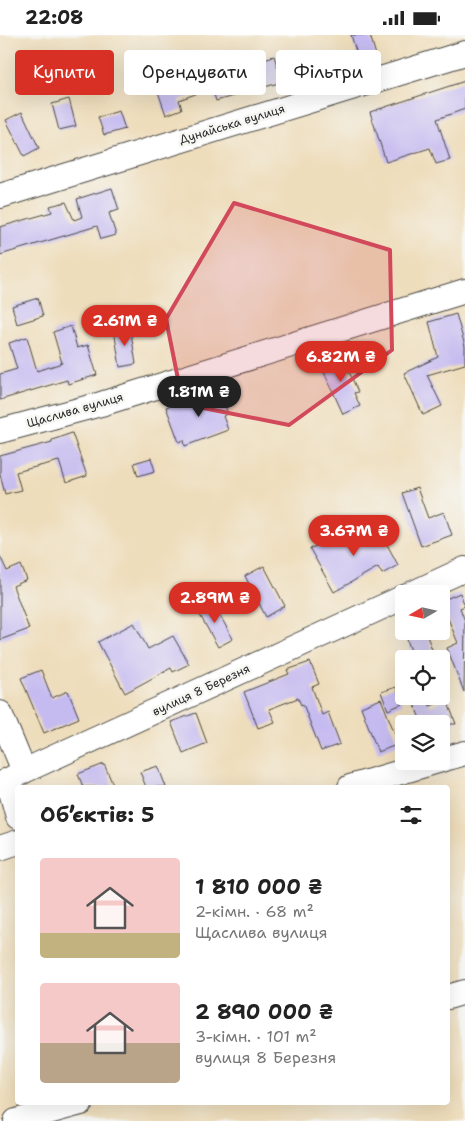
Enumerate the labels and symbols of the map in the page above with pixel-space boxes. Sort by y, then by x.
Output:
street label: Дунайська вулиця [177,100,287,148]
pin: 2.61M ₴ [79,305,171,347]
pin: 6.82M ₴ [295,341,387,383]
pin: 1.81M ₴ [153,375,245,418]
street label: Щаслива вулиця [25,389,125,431]
pin: 3.67M ₴ [308,515,400,557]
pin: 2.89M ₴ [169,581,261,624]
north arrow [395,585,450,640]
street label: вулиця 8 Березня [150,660,252,720]

